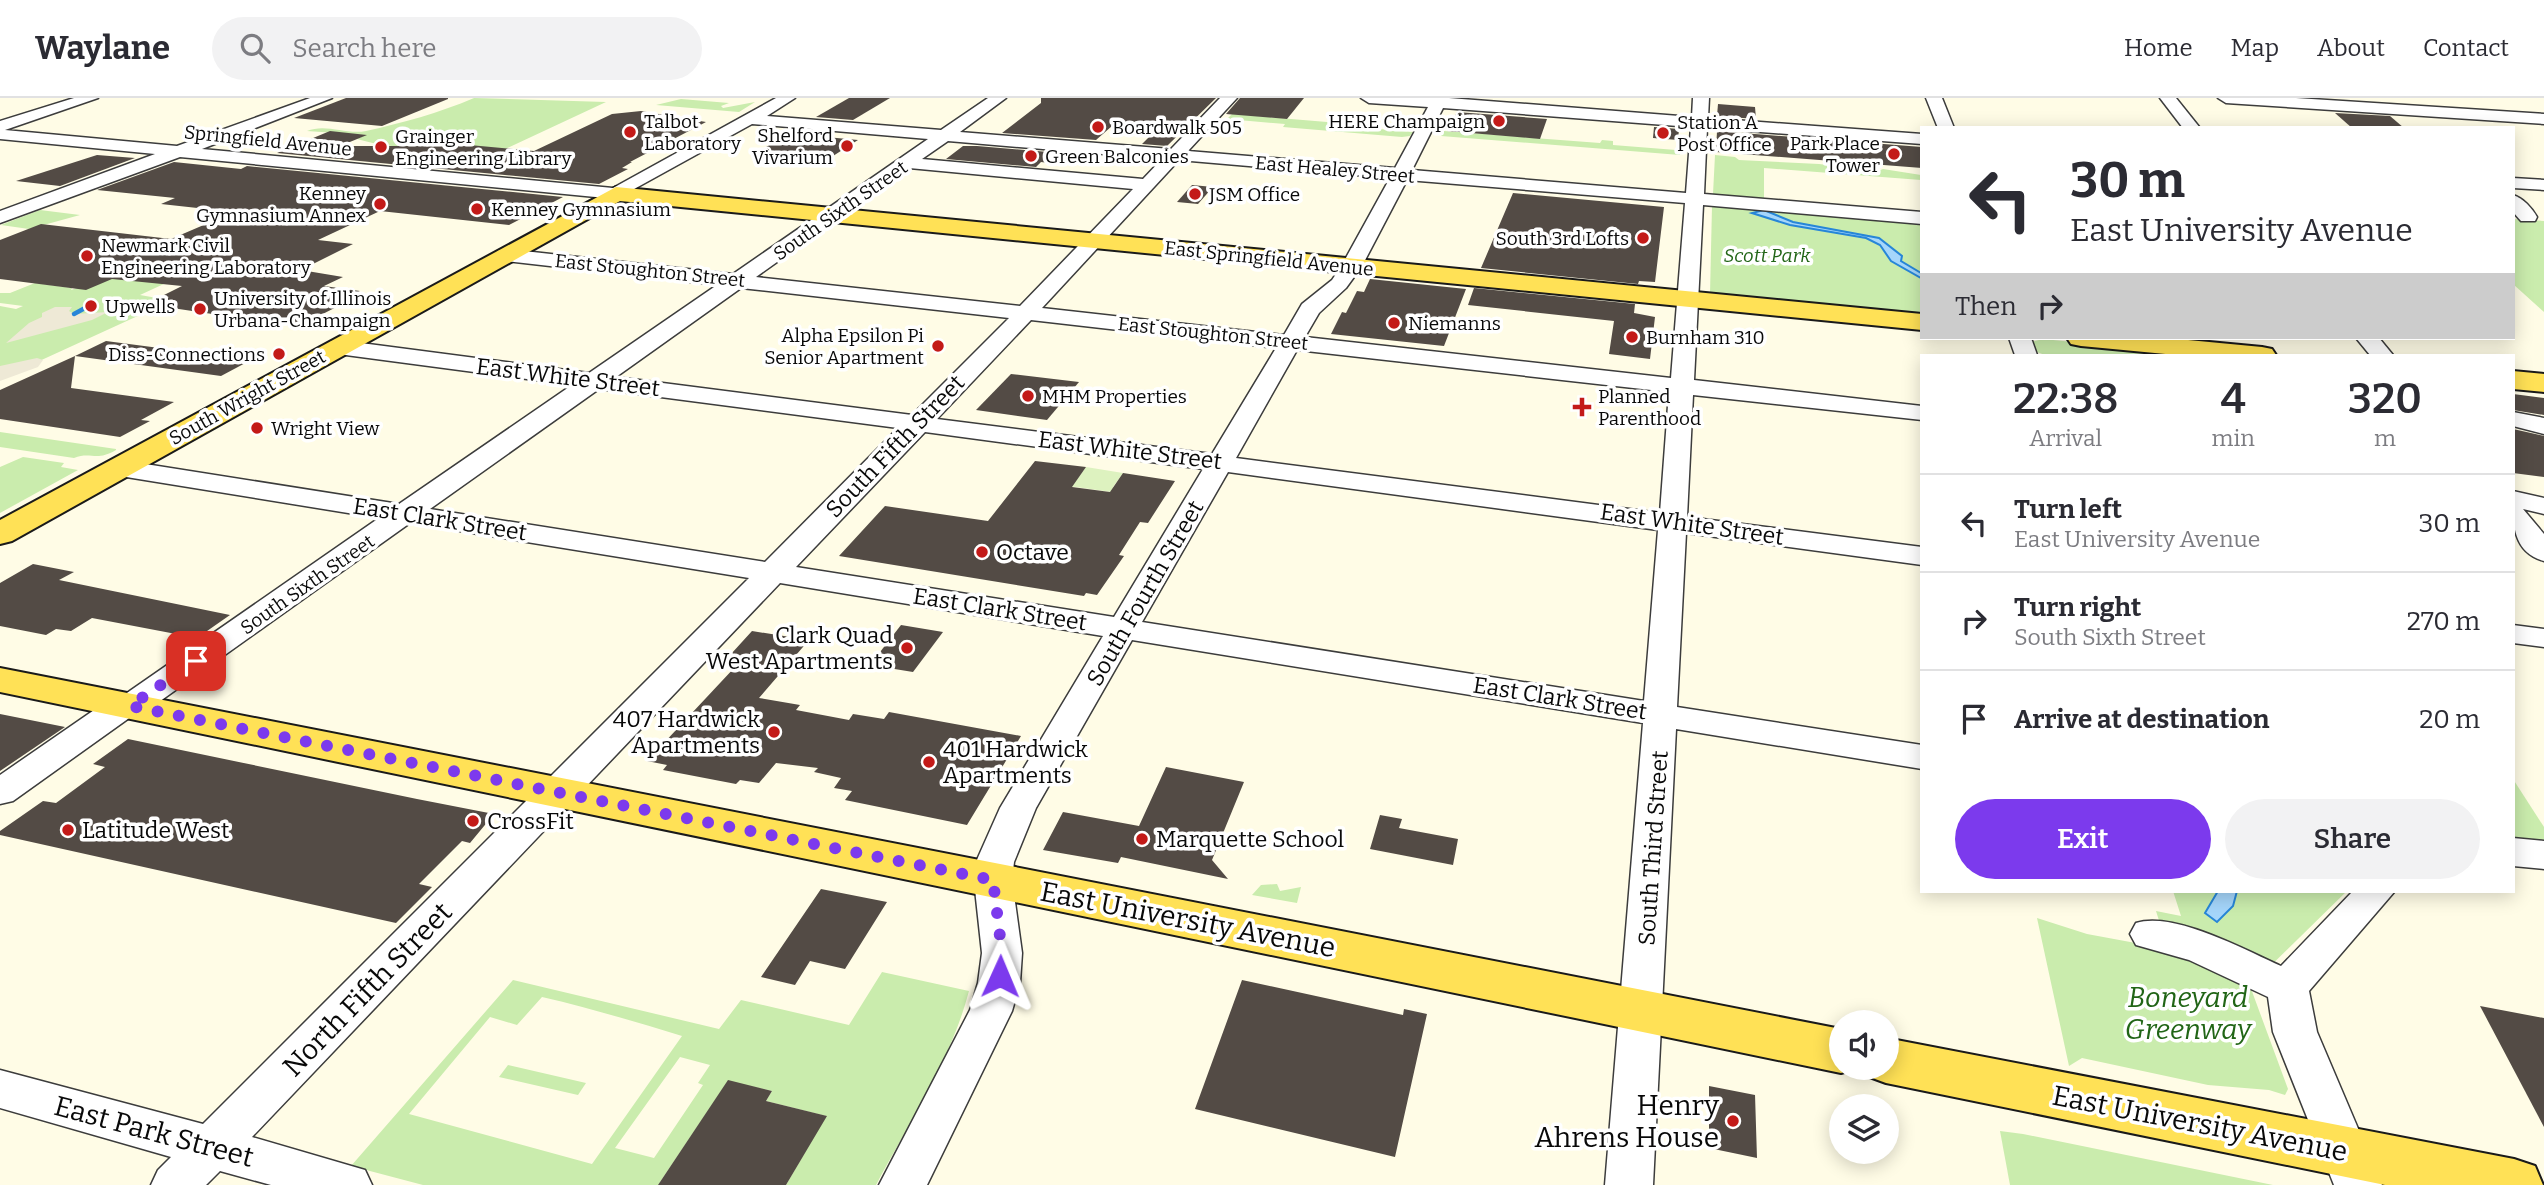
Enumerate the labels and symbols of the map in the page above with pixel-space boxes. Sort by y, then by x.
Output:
place label: Talbot Laboratory [644,110,742,155]
place label: HERE Champaign [1328,110,1485,133]
place label: Station A Post Office [1677,111,1772,156]
marker: HERE Champaign [1491,113,1507,129]
place label: Boardwalk 505 [1112,116,1242,139]
marker: Boardwalk 505 [1090,119,1106,135]
street label: Springfield Avenue [183,120,353,161]
marker: Talbot Laboratory [622,124,638,140]
place label: Shelford Vivarium [752,124,833,169]
place label: Grainger Engineering Library [395,125,572,170]
marker: Station A Post Office [1655,125,1671,141]
place label: Park Place Tower [1790,132,1881,177]
marker: Shelford Vivarium [839,138,855,154]
marker: Grainger Engineering Library [373,139,389,155]
place label: Green Balconies [1045,145,1189,168]
marker: Park Place Tower [1886,146,1902,162]
marker: Green Balconies [1023,148,1039,164]
street label: East Healey Street [1254,151,1416,188]
street label: South Sixth Street [769,155,912,265]
place label: Kenney Gymnasium Annex [196,182,367,227]
place label: JSM Office [1208,183,1300,206]
marker: JSM Office [1187,186,1203,202]
marker: Kenney Gymnasium Annex [372,196,388,212]
place label: Kenney Gymnasium [491,198,671,221]
marker: Kenney Gymnasium [469,201,485,217]
place label: South 3rd Lofts [1496,227,1629,250]
marker: South 3rd Lofts [1635,230,1651,246]
place label: Newmark Civil Engineering Laboratory [101,234,312,279]
street label: East Springfield Avenue [1163,236,1375,281]
park label: Scott Park [1724,244,1811,267]
marker: Newmark Civil Engineering Laboratory [79,248,95,264]
street label: East Stoughton Street [554,249,746,292]
place label: University of Illinois Urbana-Champaign [214,287,391,332]
place label: Upwells [105,295,175,318]
marker: Upwells [83,298,99,314]
marker: University of Illinois Urbana-Champaign [192,301,208,317]
street label: East Stoughton Street [1117,312,1309,355]
place label: Niemanns [1408,312,1501,335]
marker: Niemanns [1386,315,1402,331]
place label: Alpha Epsilon Pi Senior Apartment [764,324,924,369]
place label: Burnham 310 [1646,326,1765,349]
marker: Burnham 310 [1624,329,1640,345]
marker: Alpha Epsilon Pi Senior Apartment [930,338,946,354]
place label: Diss-Connections [108,343,265,366]
street label: South Wright Street [165,345,329,450]
marker: Diss-Connections [271,346,287,362]
street label: East White Street [475,352,661,402]
street label: South Fifth Street [820,369,970,523]
place label: MHM Properties [1042,385,1187,408]
place label: Planned Parenthood [1598,385,1701,430]
marker: MHM Properties [1020,388,1036,404]
marker: Planned Parenthood [1572,397,1592,417]
place label: Wright View [271,417,380,440]
marker: Wright View [249,420,265,436]
street label: East White Street [1037,425,1223,475]
street label: East Clark Street [351,491,529,547]
street label: South Fourth Street [1081,495,1209,691]
street label: East White Street [1598,497,1786,551]
street label: South Sixth Street [236,529,379,639]
place label: Octave [996,538,1069,566]
marker: Octave [974,544,990,560]
street label: East Clark Street [911,581,1089,637]
place label: Clark Quad West Apartments [706,621,893,675]
pin [166,631,226,691]
marker: Clark Quad West Apartments [899,640,915,656]
street label: East Clark Street [1471,670,1649,726]
place label: 407 Hardwick Apartments [613,705,760,759]
marker: 407 Hardwick Apartments [766,724,782,740]
place label: 401 Hardwick Apartments [943,735,1088,789]
street label: South Third Street [1632,750,1674,946]
marker: 401 Hardwick Apartments [921,754,937,770]
place label: CrossFit [487,807,574,835]
marker: CrossFit [465,813,481,829]
place label: Latitude West [82,816,229,844]
marker: Latitude West [60,822,76,838]
place label: Marquette School [1156,825,1345,853]
marker: Marquette School [1134,831,1150,847]
street label: East University Avenue [1038,875,1338,964]
street label: North Fifth Street [276,896,459,1083]
position arrow [963,939,1037,1013]
park label: Boneyard Greenway [2125,981,2253,1046]
street label: East University Avenue [2050,1079,2350,1168]
street label: East Park Street [51,1089,257,1174]
place label: Henry Ahrens House [1534,1089,1719,1154]
marker: Henry Ahrens House [1725,1113,1741,1129]

